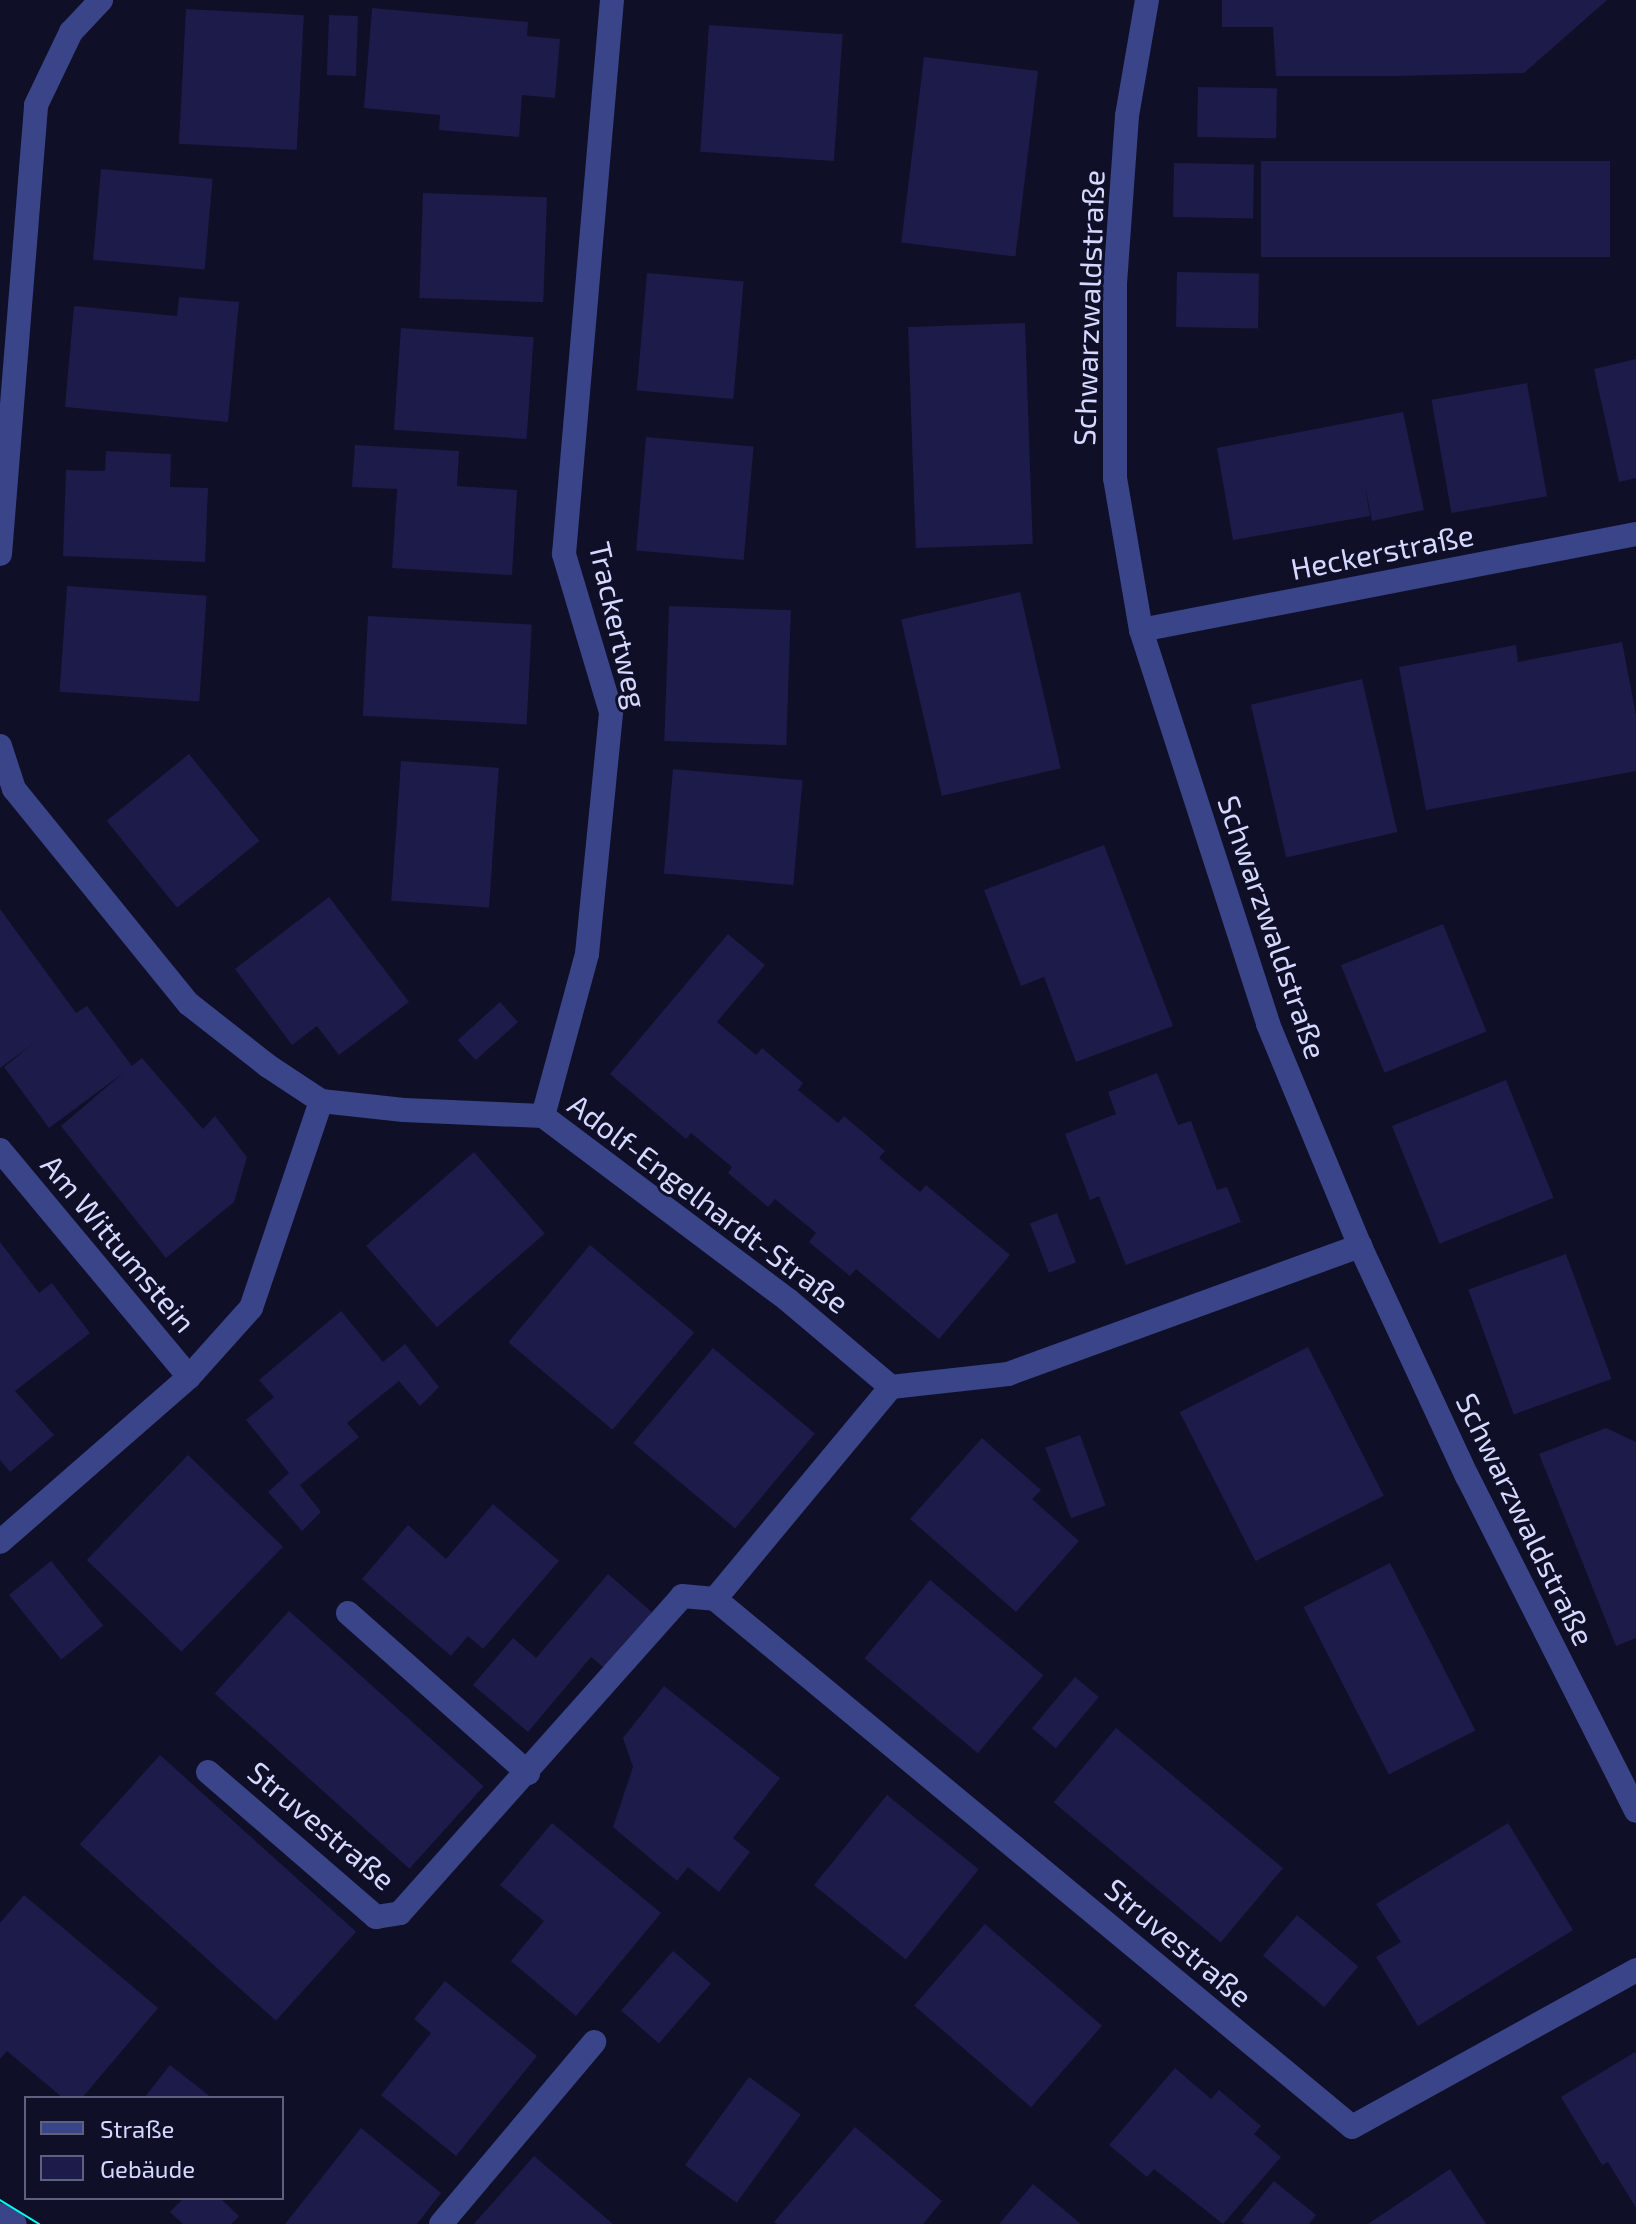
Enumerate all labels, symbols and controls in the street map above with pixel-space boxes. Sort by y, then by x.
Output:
street label: Schwarzwaldstraße [1065,169,1111,447]
street label: Heckerstraße [1288,516,1476,586]
street label: Trackertweg [582,538,656,712]
street label: Schwarzwaldstraße [1211,791,1335,1063]
street label: Adolf-Engelhardt-Straße [562,1086,856,1320]
street label: Am Wittumstein [34,1147,204,1339]
street label: Schwarzwaldstraße [1449,1387,1603,1651]
street label: Struvestraße [241,1753,403,1897]
street label: Struvestraße [1098,1870,1260,2014]
legend [24,2096,284,2200]
text: Straße [100,2114,174,2143]
text: Gebäude [100,2154,195,2183]

